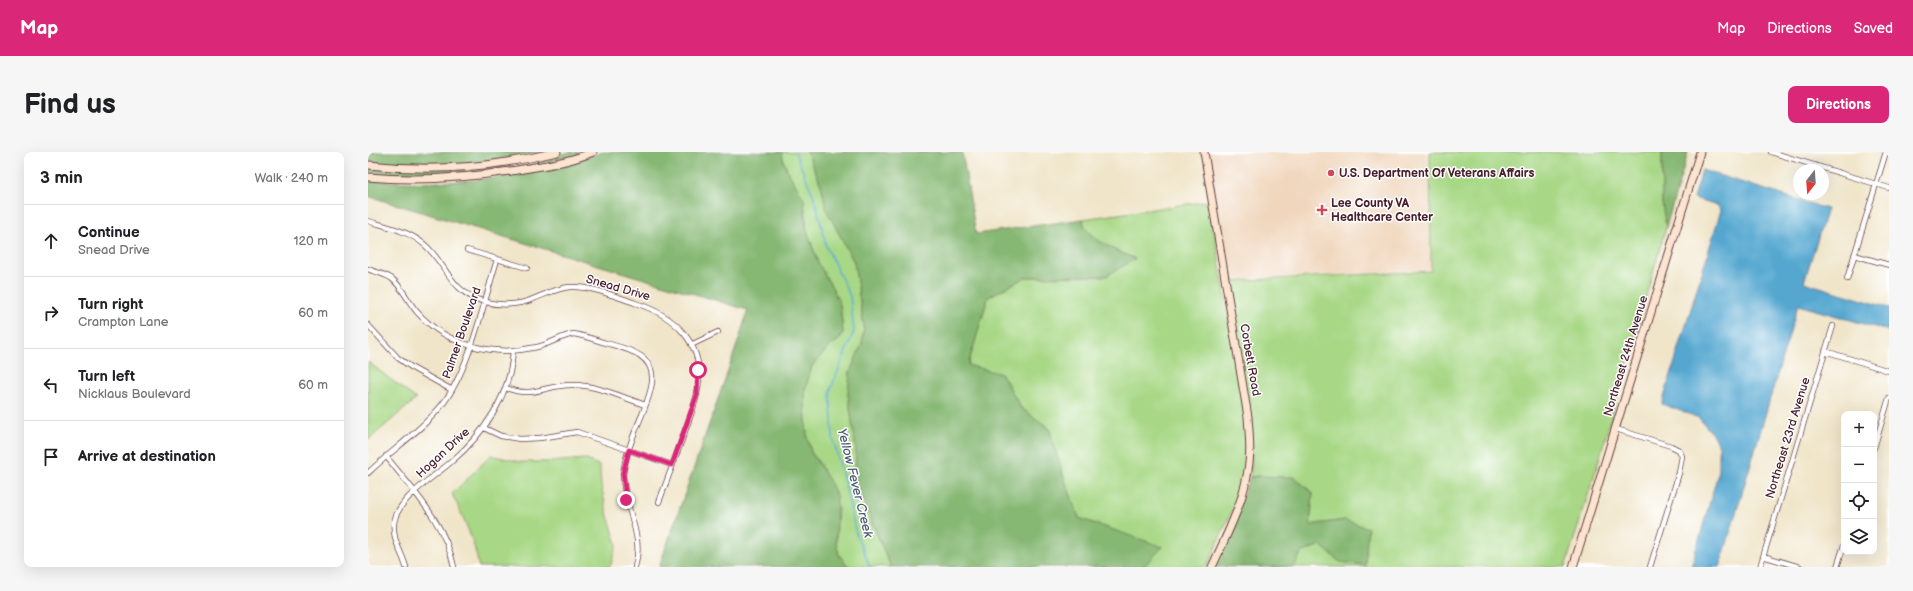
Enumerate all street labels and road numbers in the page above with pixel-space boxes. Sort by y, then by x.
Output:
street label: Snead Drive [584,272,652,304]
street label: Palmer Boulevard [439,285,485,381]
street label: Northeast 24th Avenue [1600,294,1652,418]
street label: Corbett Road [1236,323,1264,397]
street label: Northeast 23rd Avenue [1762,376,1814,500]
street label: Hogan Drive [413,424,473,482]

